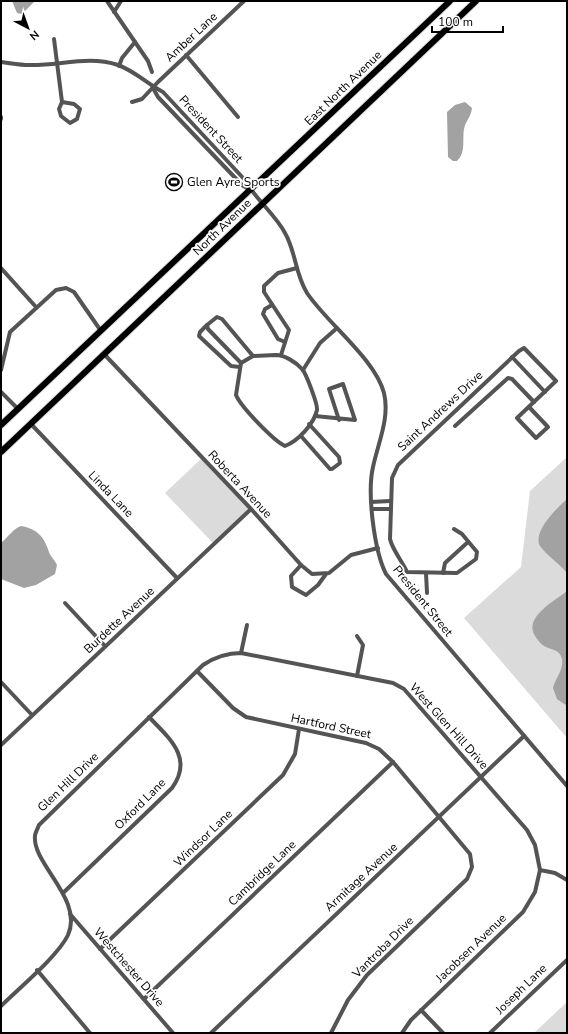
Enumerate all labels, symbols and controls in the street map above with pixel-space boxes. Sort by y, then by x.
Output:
north arrow [8,8,48,48]
scale bar [432,8,503,34]
street label: Amber Lane [161,9,221,65]
text: 100 m [438,14,473,30]
text: N [26,27,42,44]
street label: East North Avenue [301,47,385,129]
street label: President Street [176,92,247,167]
sports icon: Glen Ayre Sports [164,172,184,192]
place label: Glen Ayre Sports [187,174,280,190]
street label: North Avenue [189,195,255,259]
street label: Saint Andrews Drive [394,367,486,455]
street label: Roberta Avenue [204,447,276,521]
street label: Linda Lane [85,467,137,521]
street label: President Street [389,562,457,640]
street label: Burdette Avenue [80,583,158,657]
street label: West Glen Hill Drive [406,679,492,773]
street label: Hartford Street [289,710,373,743]
street label: Glen Hill Drive [34,749,102,815]
street label: Oxford Lane [111,775,169,833]
street label: Windsor Lane [170,806,236,870]
street label: Cambridge Lane [225,837,299,909]
street label: Armitage Avenue [321,839,401,915]
street label: Jacobsen Avenue [432,910,510,986]
street label: Vantroba Drive [348,913,417,982]
street label: Westchester Drive [90,924,168,1010]
street label: Joseph Lane [491,960,550,1018]

